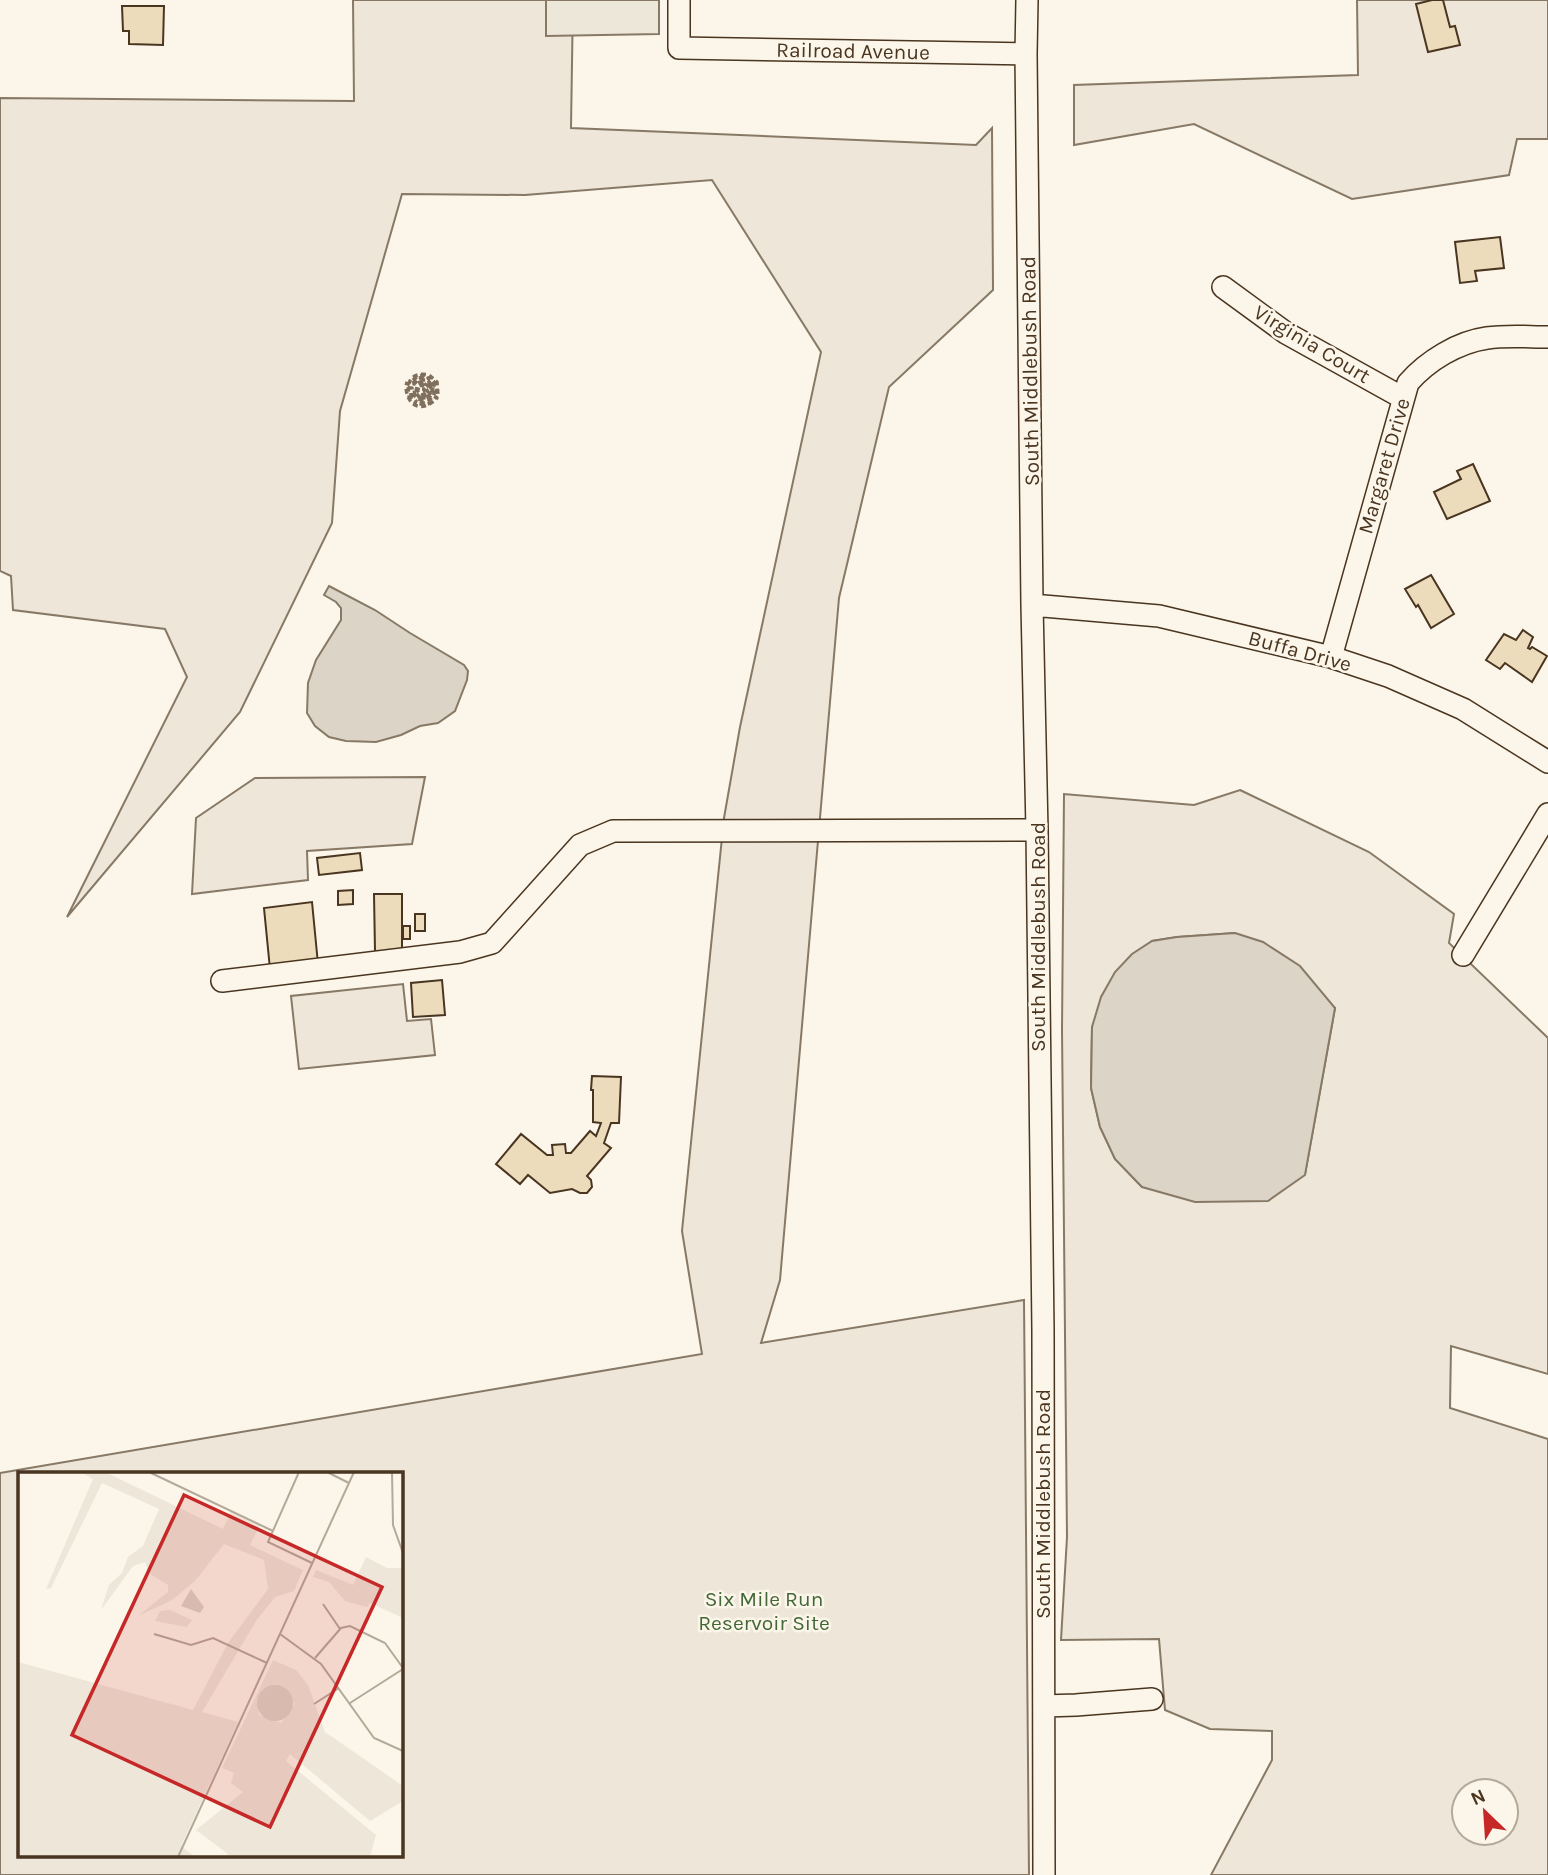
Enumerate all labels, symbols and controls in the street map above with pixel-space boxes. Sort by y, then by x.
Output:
street label: Railroad Avenue [776,38,930,64]
street label: South Middlebush Road [1016,256,1044,486]
street label: Virginia Court [1249,300,1375,388]
street label: Margaret Drive [1353,395,1415,537]
street label: Buffa Drive [1246,626,1354,676]
street label: South Middlebush Road [1026,822,1050,1052]
street label: South Middlebush Road [1031,1389,1055,1619]
inset map [18,1472,402,1857]
park label: Six Mile Run Reservoir Site [698,1587,830,1635]
north arrow [1450,1777,1520,1847]
text: N [1467,1785,1489,1810]

